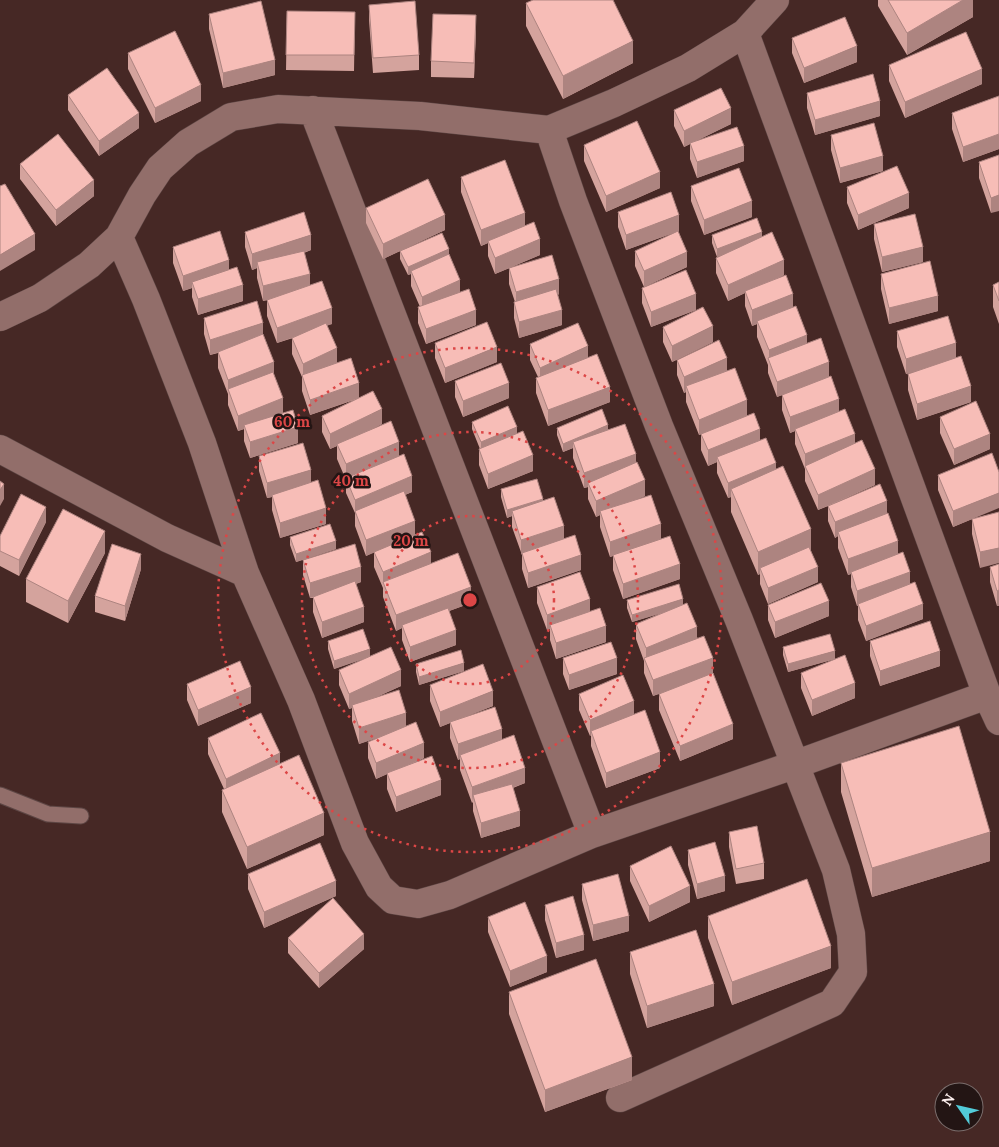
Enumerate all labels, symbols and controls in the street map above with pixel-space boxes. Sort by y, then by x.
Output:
text: 60 m [274,412,310,431]
text: 40 m [333,471,369,490]
text: 20 m [393,531,429,550]
centre of rings [461,591,479,609]
north arrow [934,1082,984,1132]
text: N [938,1090,959,1109]

